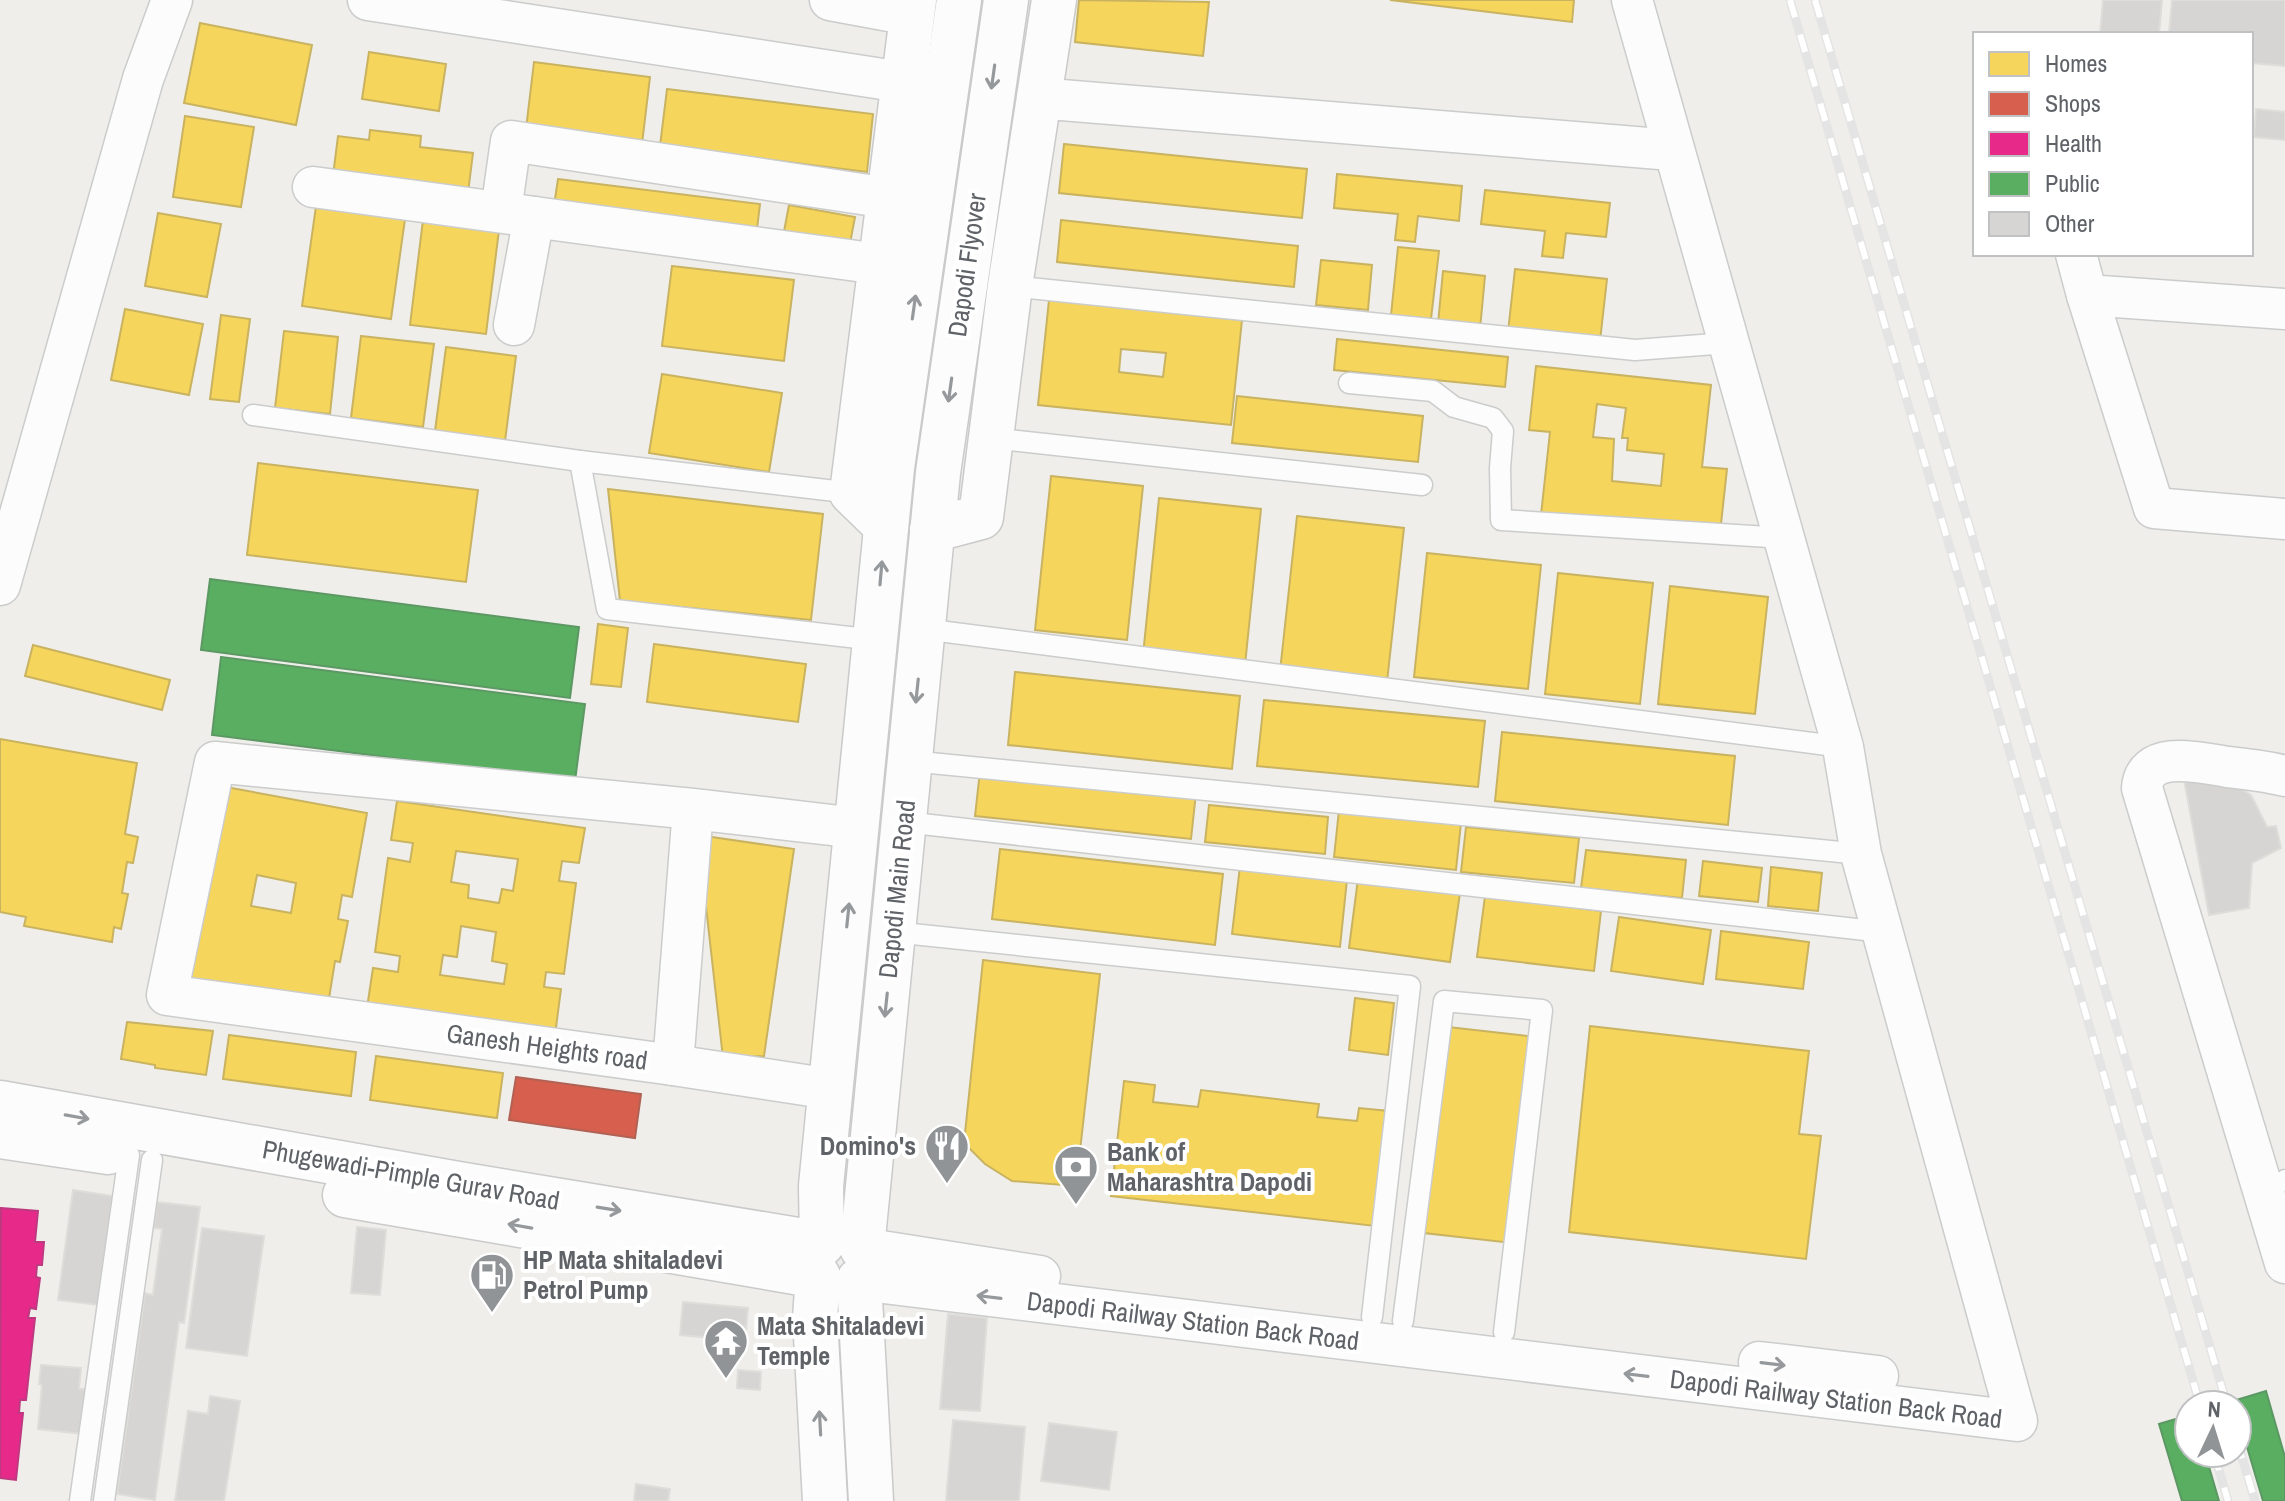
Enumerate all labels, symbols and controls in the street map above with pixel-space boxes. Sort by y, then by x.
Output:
legend [1973,32,2253,256]
text: Homes [2045,47,2107,79]
one-way arrow [986,63,1001,90]
text: Shops [2045,87,2101,119]
text: Health [2045,127,2102,159]
text: Public [2045,167,2100,199]
street label: Dapodi Flyover [939,191,994,339]
text: Other [2045,207,2095,239]
one-way arrow [907,295,922,320]
one-way arrow [942,377,957,402]
one-way arrow [874,560,889,587]
one-way arrow [909,677,924,704]
street label: Dapodi Main Road [870,798,923,980]
one-way arrow [841,902,856,929]
one-way arrow [878,991,893,1018]
street label: Ganesh Heights road [444,1015,650,1078]
one-way arrow [64,1110,89,1125]
restaurant icon: Domino's [923,1122,971,1185]
place label: Domino's [820,1128,916,1163]
street label: Phugewadi-Pimple Gurav Road [260,1131,562,1218]
place label: Bank of Maharashtra Dapodi [1107,1134,1312,1199]
bank icon: Bank of Maharashtra Dapodi [1052,1143,1100,1206]
one-way arrow [596,1202,621,1217]
one-way arrow [508,1218,534,1233]
place label: HP Mata shitaladevi Petrol Pump [523,1242,723,1307]
fuel station icon: HP Mata shitaladevi Petrol Pump [468,1251,516,1314]
street label: Dapodi Railway Station Back Road [1025,1283,1361,1358]
one-way arrow [976,1289,1003,1304]
place label: Mata Shitaladevi Temple [757,1308,924,1373]
temple icon: Mata Shitaladevi Temple [702,1317,750,1380]
one-way arrow [1759,1356,1786,1371]
street label: Dapodi Railway Station Back Road [1668,1361,2004,1436]
one-way arrow [1624,1367,1649,1382]
north arrow [2173,1389,2253,1469]
text: N [2207,1394,2222,1424]
one-way arrow [813,1410,828,1437]

